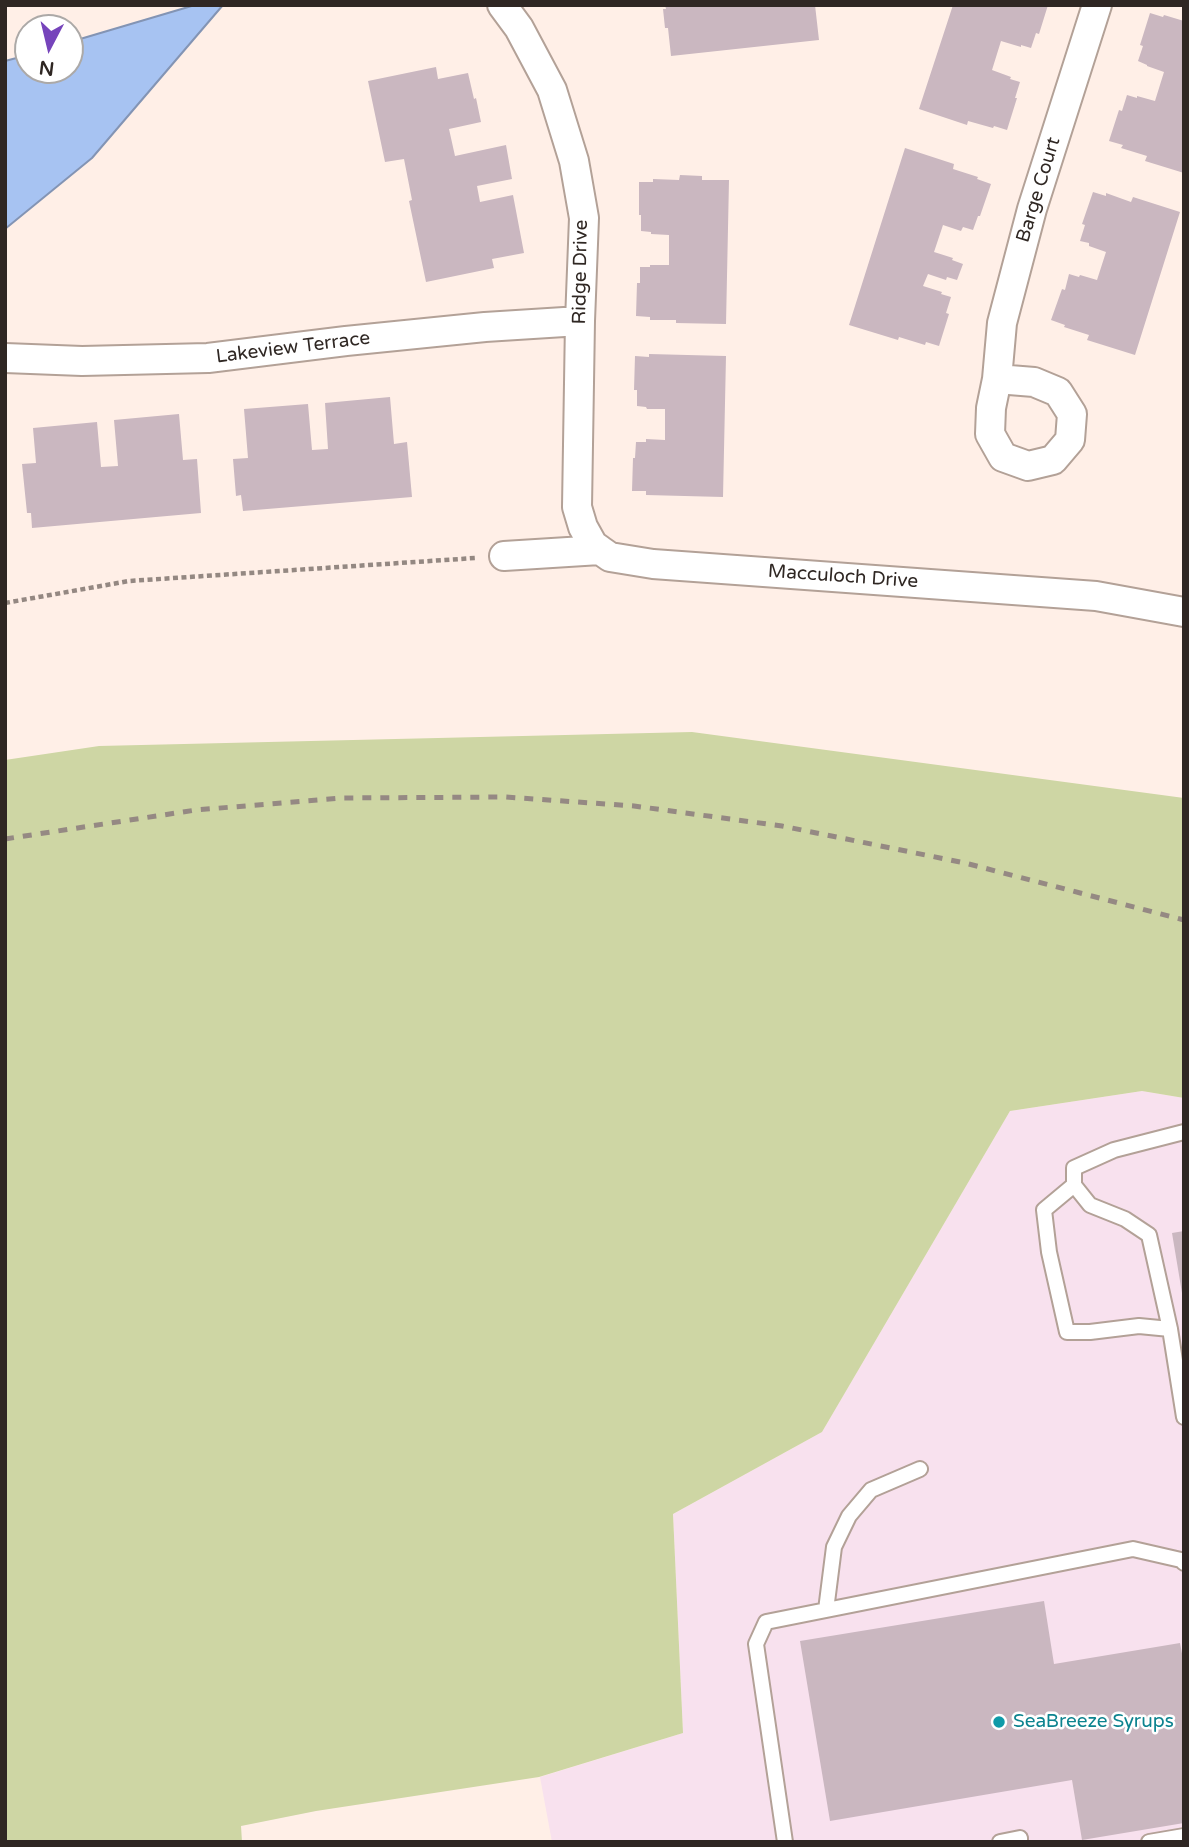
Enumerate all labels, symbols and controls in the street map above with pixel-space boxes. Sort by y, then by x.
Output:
north arrow [14,14,84,84]
text: N [38,56,56,80]
street label: Barge Court [1012,135,1066,245]
street label: Ridge Drive [569,219,593,325]
street label: Lakeview Terrace [215,327,371,369]
street label: Macculoch Drive [767,560,919,594]
place label: SeaBreeze Syrups [1013,1711,1174,1733]
marker: SeaBreeze Syrups [991,1714,1007,1730]

